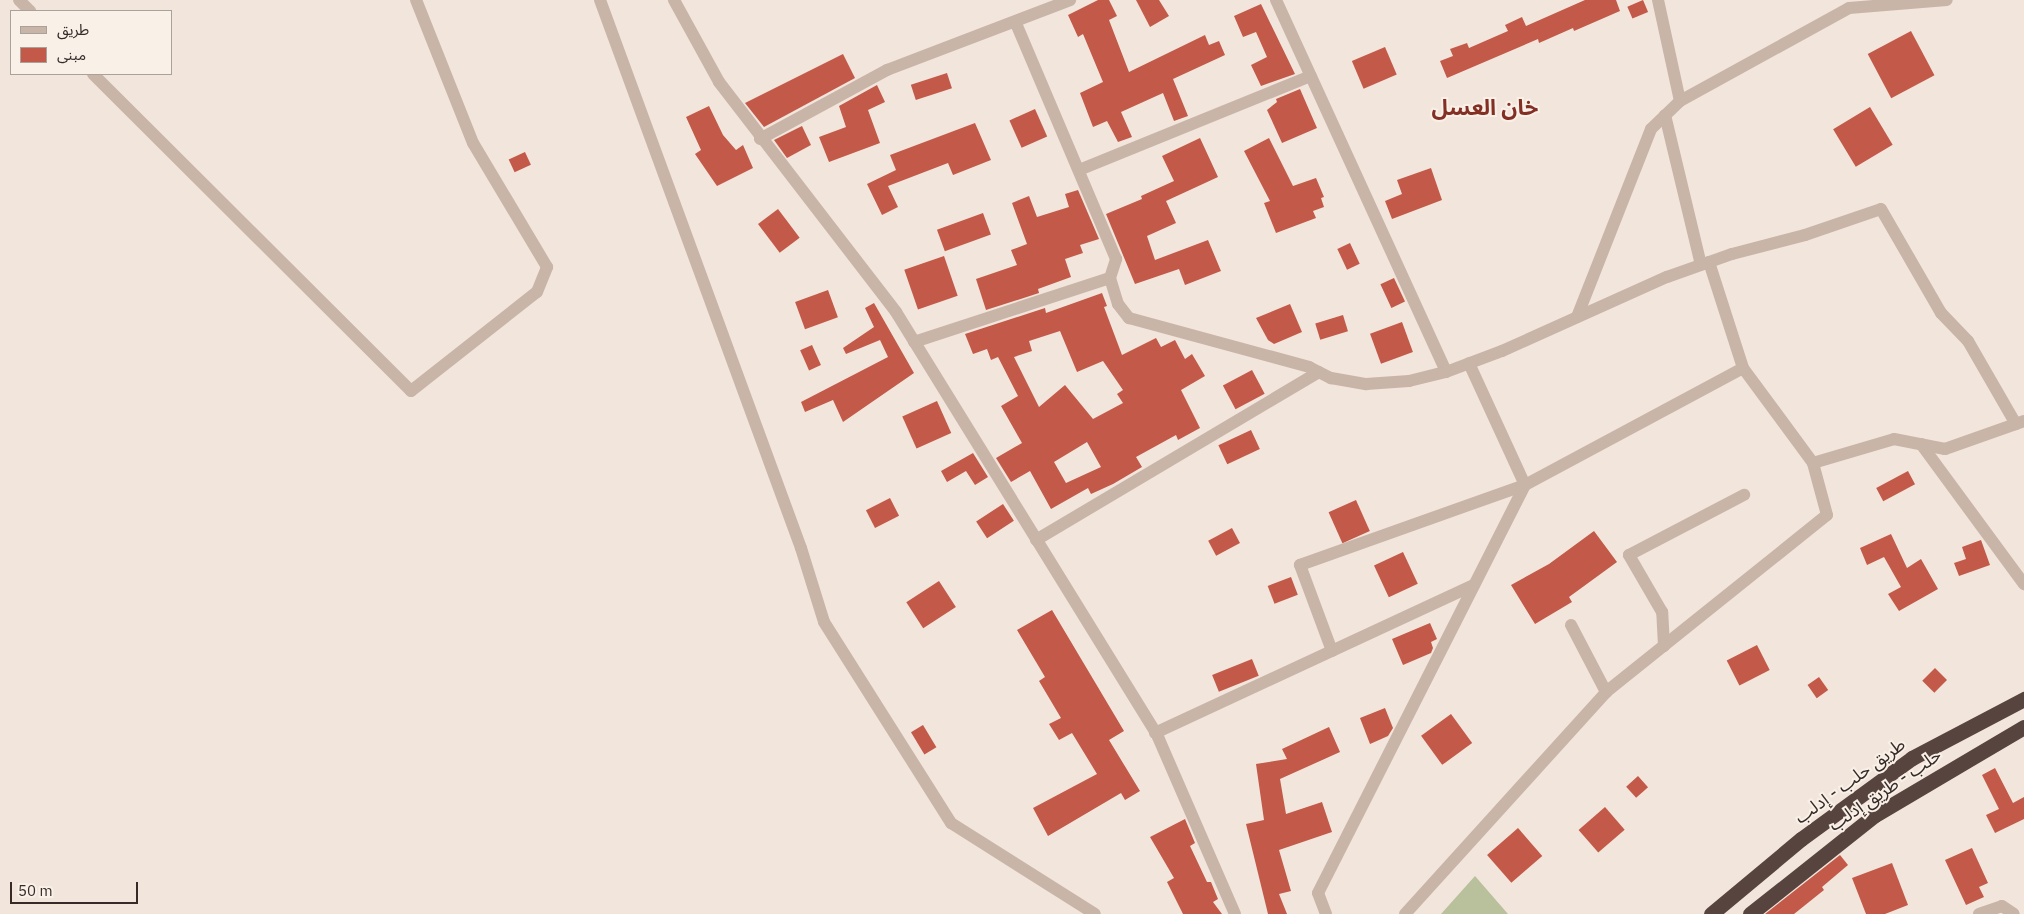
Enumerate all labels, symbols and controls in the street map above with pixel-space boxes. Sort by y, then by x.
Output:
legend [10,10,172,75]
text: طريق [57,20,89,39]
text: مبنى [57,45,86,64]
district label: خان العسل [1432,94,1538,120]
street label: طريق حلب - إدلب [1790,734,1910,828]
street label: حلب - طريق إدلب [1824,744,1946,836]
scale bar [12,872,140,904]
text: 50 m [18,881,53,900]

